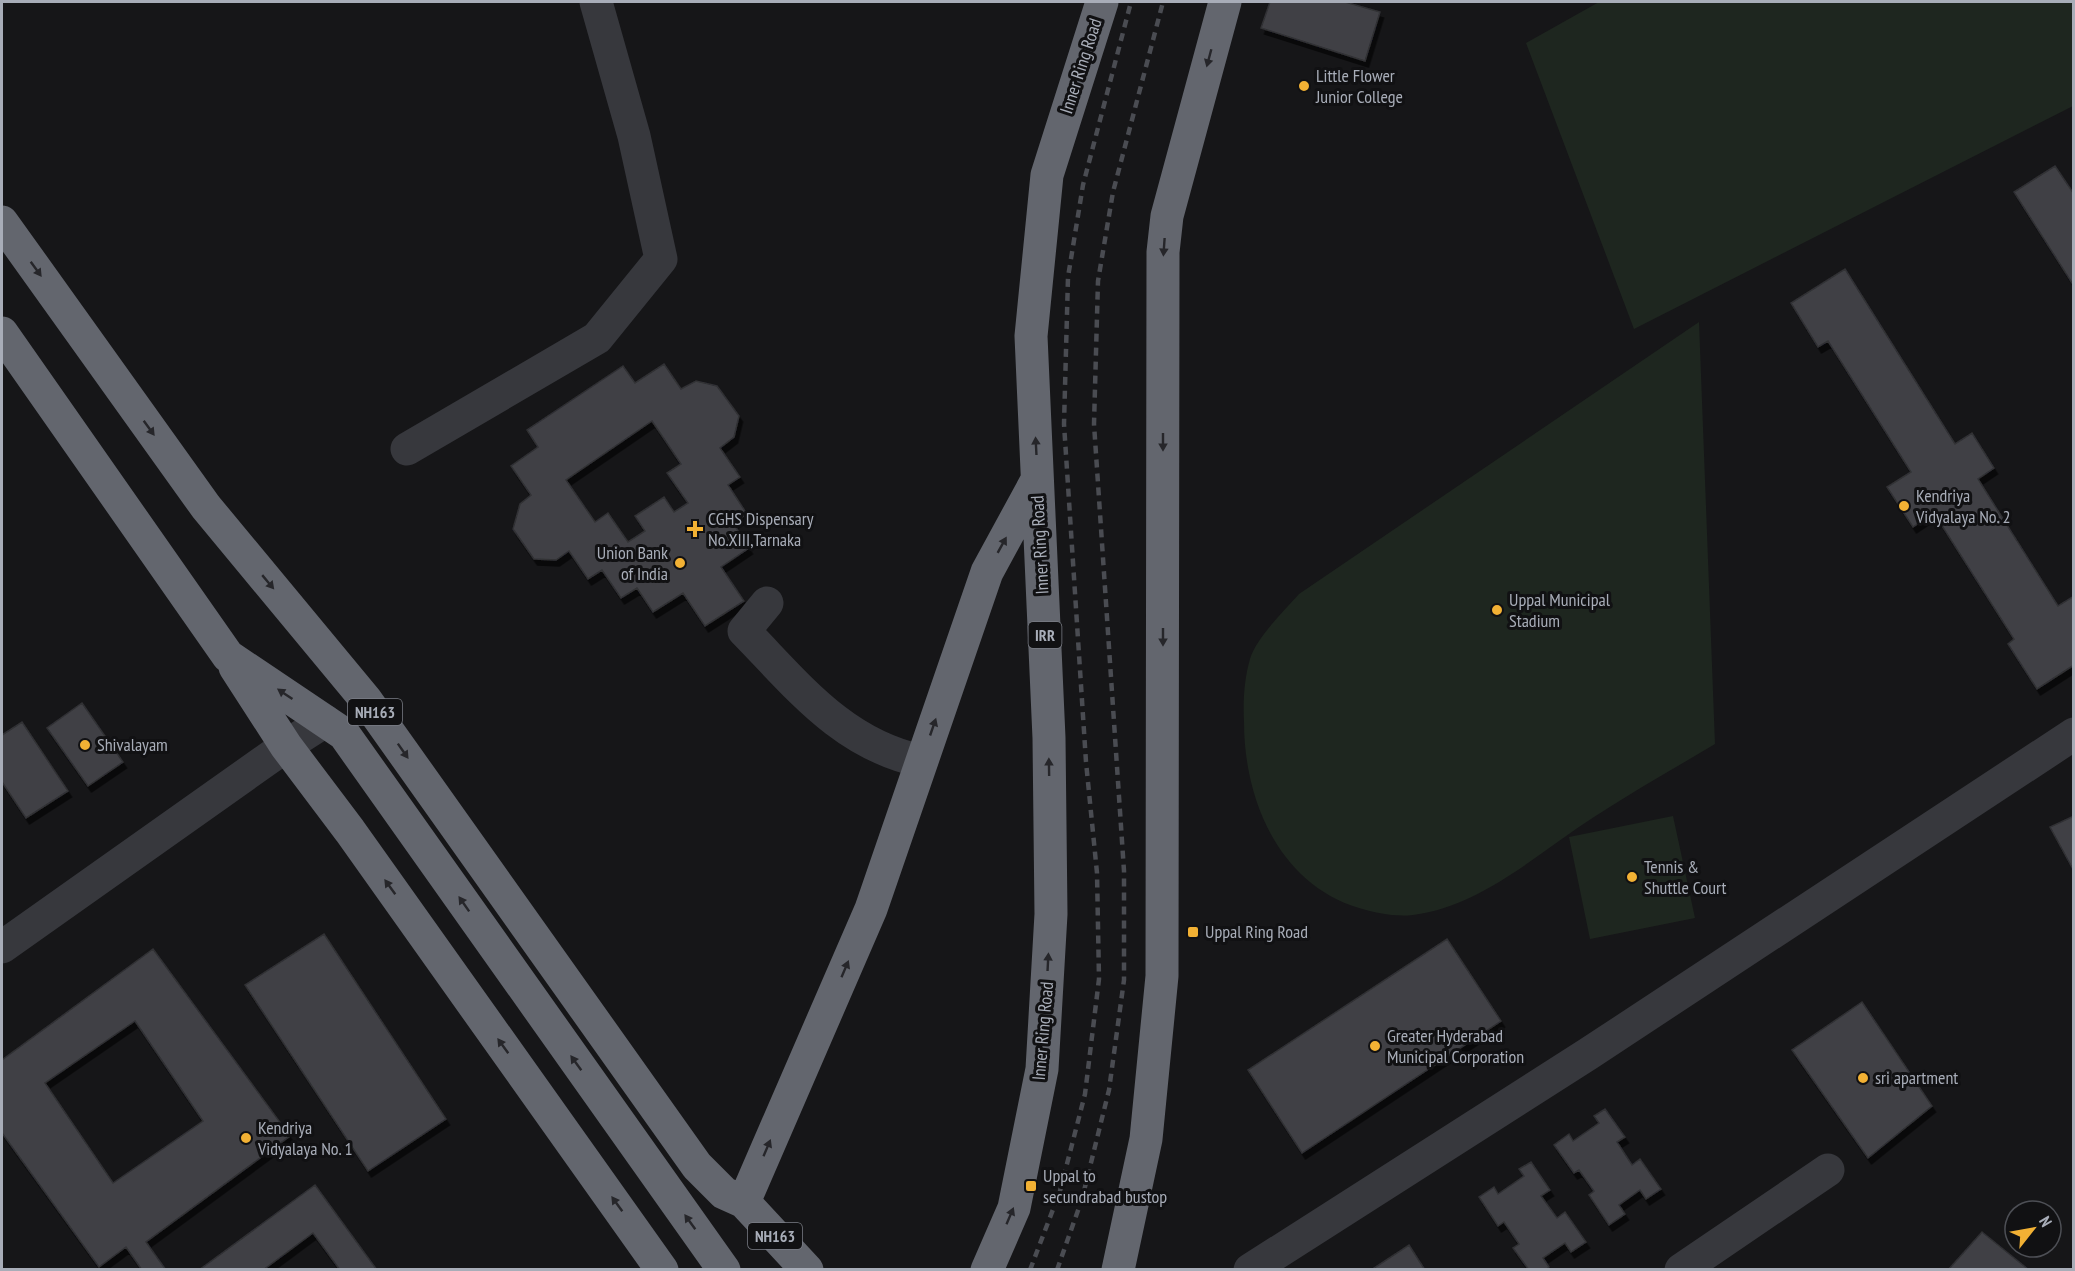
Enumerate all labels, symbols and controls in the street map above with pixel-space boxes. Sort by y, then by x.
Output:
street label: Inner Ring Road [1054,15,1107,116]
one-way arrow [1204,49,1214,67]
place label: Little Flower Junior College [1315,64,1403,108]
marker: Little Flower Junior College [1297,79,1311,93]
one-way arrow [1159,238,1169,257]
one-way arrow [29,262,41,277]
one-way arrow [143,419,155,435]
one-way arrow [1158,433,1168,452]
one-way arrow [1031,437,1040,456]
place label: Kendriya Vidyalaya No. 2 [1915,484,2011,528]
street label: Inner Ring Road [1025,495,1054,595]
marker: Kendriya Vidyalaya No. 2 [1897,499,1911,513]
place label: CGHS Dispensary No.XIII,Tarnaka [708,507,814,551]
marker: CGHS Dispensary No.XIII,Tarnaka [686,520,704,538]
one-way arrow [997,536,1007,553]
place label: Union Bank of India [597,541,668,585]
marker: Union Bank of India [673,556,687,570]
one-way arrow [262,574,275,590]
place label: Uppal Municipal Stadium [1509,588,1611,632]
marker: Uppal Municipal Stadium [1490,603,1504,617]
road number: IRR [1028,622,1062,648]
one-way arrow [1158,628,1168,647]
one-way arrow [277,689,293,700]
road number: NH163 [348,699,402,725]
one-way arrow [929,718,939,736]
place label: Shivalayam [97,733,168,756]
marker: Shivalayam [78,738,92,752]
one-way arrow [397,743,409,759]
one-way arrow [1045,757,1054,776]
place label: Tennis & Shuttle Court [1644,855,1726,899]
marker: Tennis & Shuttle Court [1625,870,1639,884]
one-way arrow [385,879,396,895]
one-way arrow [459,896,470,912]
place label: Uppal Ring Road [1205,920,1308,943]
marker: Uppal Ring Road [1186,925,1200,939]
one-way arrow [1044,952,1053,971]
one-way arrow [840,961,849,978]
street label: Inner Ring Road [1027,981,1058,1081]
place label: Greater Hyderabad Municipal Corporation [1387,1024,1524,1068]
one-way arrow [497,1038,509,1054]
marker: Greater Hyderabad Municipal Corporation [1368,1039,1382,1053]
one-way arrow [570,1056,582,1072]
place label: sri apartment [1875,1066,1958,1089]
marker: sri apartment [1856,1071,1870,1085]
place label: Kendriya Vidyalaya No. 1 [257,1116,353,1160]
marker: Kendriya Vidyalaya No. 1 [239,1131,253,1145]
one-way arrow [762,1139,772,1157]
place label: Uppal to secundrabad bustop [1043,1164,1167,1208]
marker: Uppal to secundrabad bustop [1024,1179,1038,1193]
one-way arrow [611,1197,623,1212]
north arrow [2003,1199,2063,1259]
one-way arrow [1006,1207,1015,1225]
text: N [2035,1212,2057,1230]
one-way arrow [684,1214,696,1230]
road number: NH163 [748,1223,802,1249]

